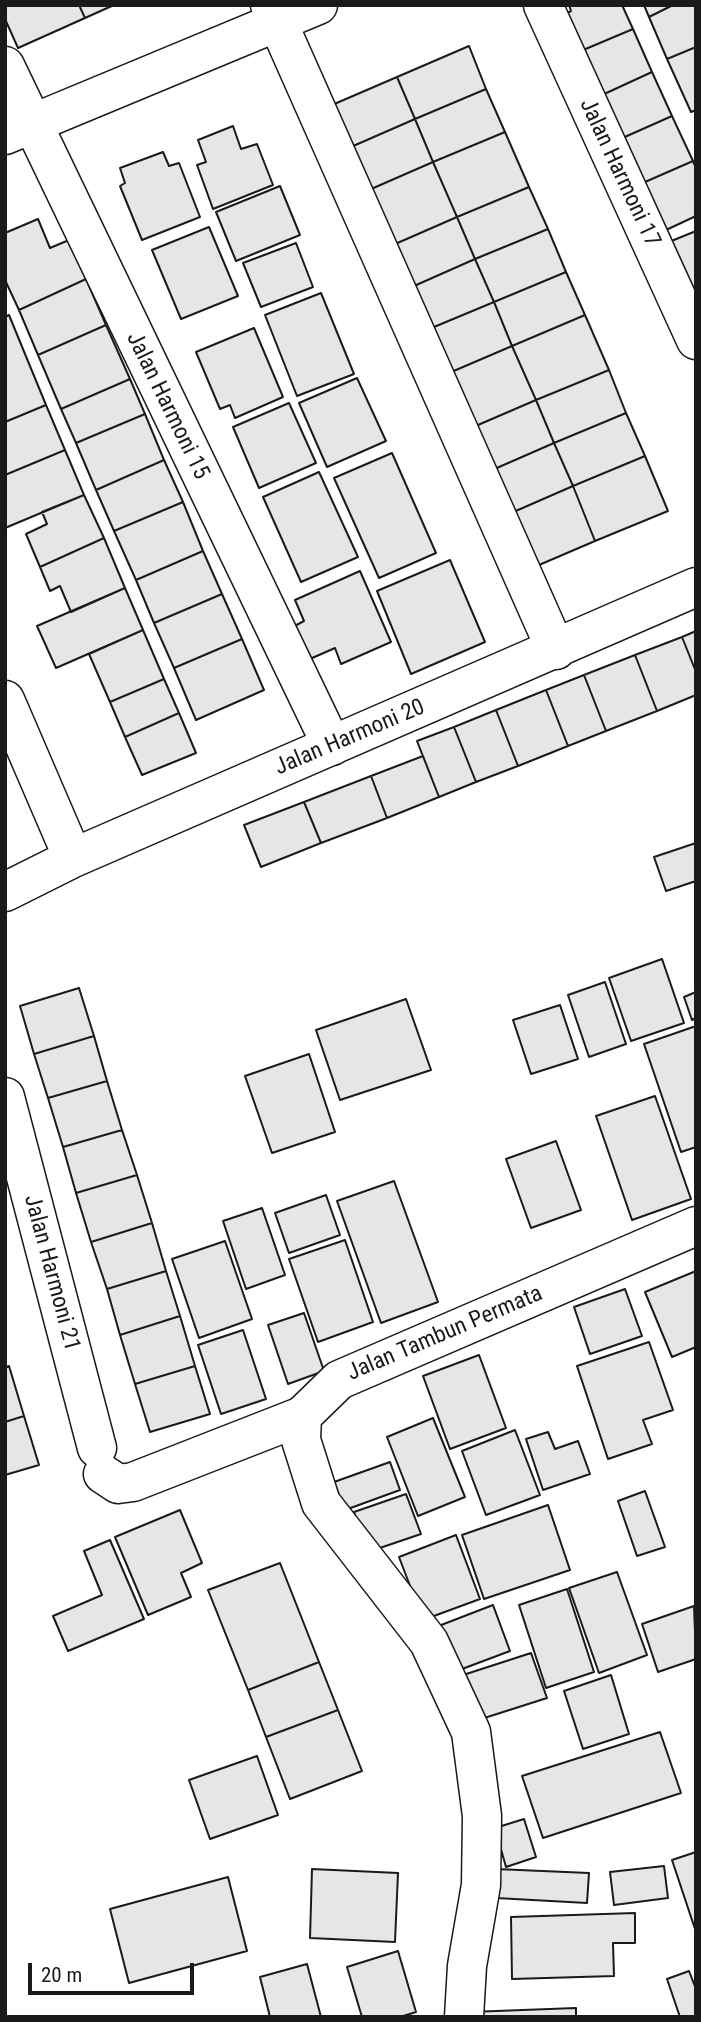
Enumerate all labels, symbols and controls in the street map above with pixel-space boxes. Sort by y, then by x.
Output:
street label: Jalan Harmoni 17 [573,94,665,252]
street label: Jalan Harmoni 15 [119,328,215,484]
street label: Jalan Harmoni 20 [271,694,429,782]
street label: Jalan Harmoni 21 [17,1192,85,1354]
street label: Jalan Tambun Permata [343,1280,547,1388]
scale bar [32,1948,198,1992]
text: 20 m [41,1963,82,1987]

